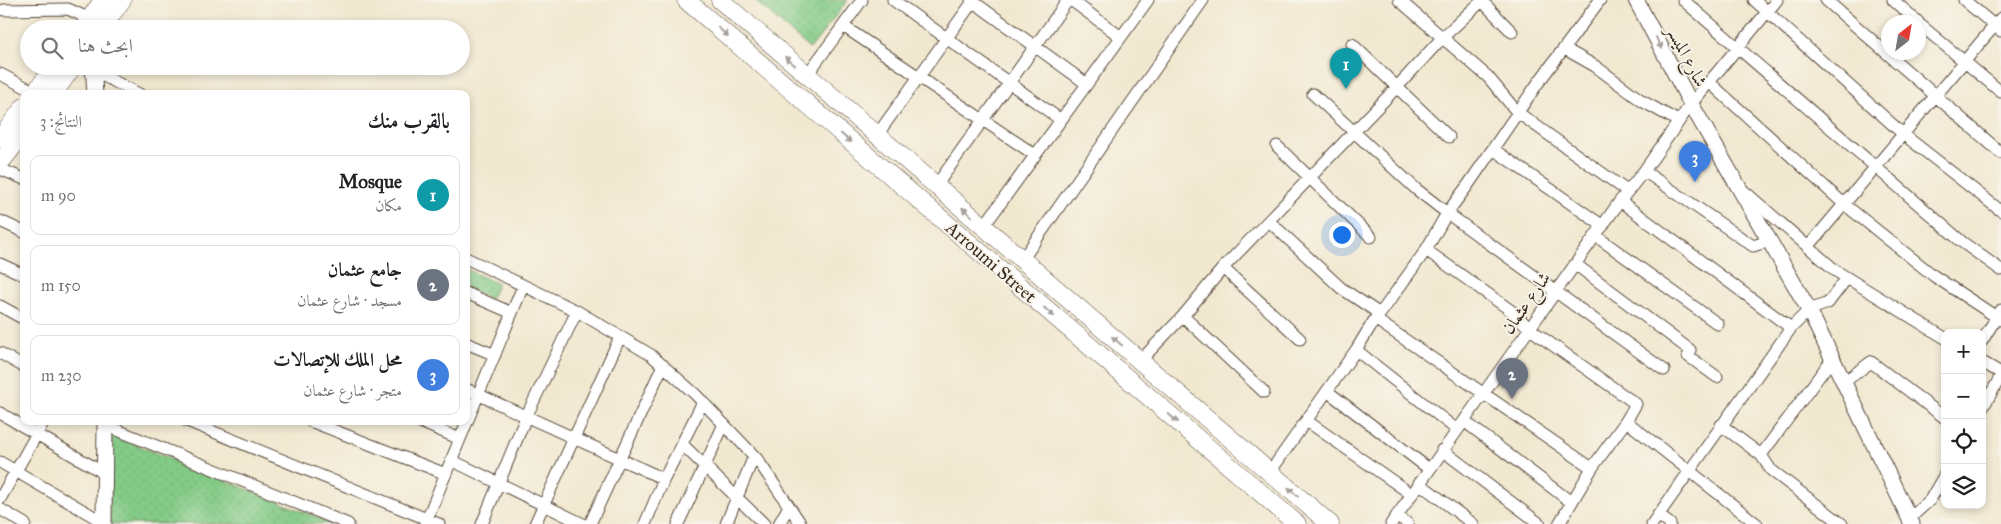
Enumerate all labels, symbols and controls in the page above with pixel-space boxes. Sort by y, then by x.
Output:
north arrow [1881,15,1926,60]
search box [20,20,470,75]
street label: شارع الميسر [1657,20,1712,92]
one-way arrow [716,26,729,37]
icon: search [38,34,66,62]
text: ابحث هنا [78,34,133,57]
one-way arrow [1655,36,1663,50]
pin: 1 [1330,48,1362,89]
one-way arrow [785,55,797,67]
text: بالقرب منك [368,108,450,134]
text: النتائج: 3 [40,112,82,131]
one-way arrow [840,132,853,143]
pin: 3 [1679,141,1711,182]
text: Mosque [339,170,402,193]
text: 90 m [41,186,76,205]
text: 1 [430,186,436,205]
text: مكان [375,196,402,215]
one-way arrow [961,207,973,218]
street label: Arroumi Street [940,216,1041,308]
your location [1329,222,1355,248]
text: جامع عثمان [328,258,402,281]
street label: شارع عثمان [1497,268,1559,341]
text: 150 m [41,276,81,295]
text: 2 [429,276,437,295]
text: مسجد · شارع عثمان [297,291,402,310]
one-way arrow [1043,306,1056,317]
map controls [1941,329,1986,509]
button: + [1941,329,1986,374]
one-way arrow [1110,335,1123,346]
text: محل الملك للإتصالات [273,348,402,371]
pin: 2 [1496,358,1528,399]
text: 230 m [41,366,82,385]
text: 3 [430,366,436,385]
button: − [1941,374,1986,419]
text: متجر · شارع عثمان [303,381,402,400]
one-way arrow [1166,412,1179,423]
button: locate [1941,419,1986,464]
button: layers [1941,464,1986,509]
one-way arrow [1287,487,1300,498]

